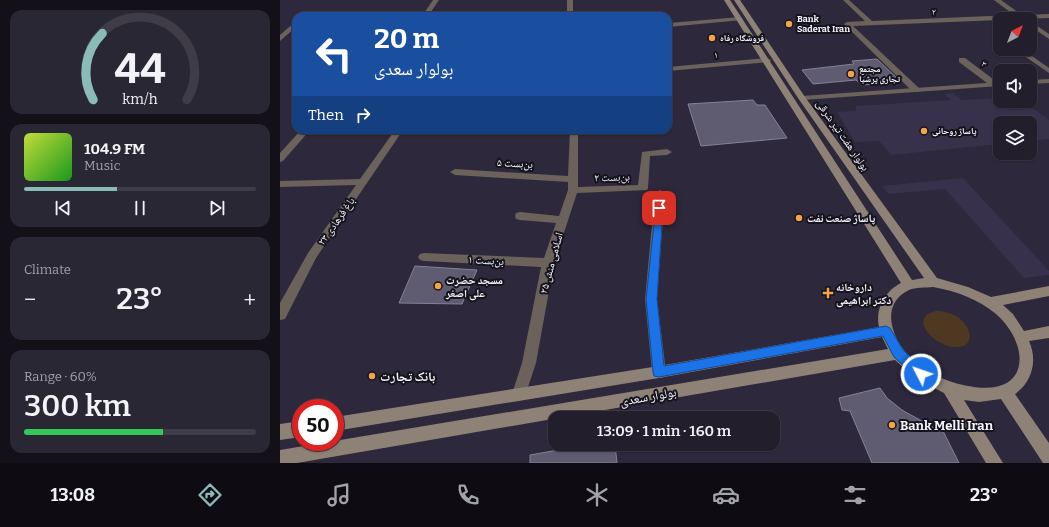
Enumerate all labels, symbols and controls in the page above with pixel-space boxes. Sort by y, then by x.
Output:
street label: ۲ [932,7,936,17]
north arrow [993,12,1037,56]
map controls [993,12,1037,160]
place label: Bank Saderat Iran [797,14,850,34]
marker: Bank Saderat Iran [784,19,794,29]
text: 20 m [374,22,439,55]
icon: left [308,28,360,80]
marker: فروشگاه رفاه [707,33,717,43]
place label: فروشگاه رفاه [720,33,764,43]
text: 44 [114,44,166,94]
street label: ۱ [714,50,718,60]
text: بولوار سعدی [374,58,453,80]
street label: ۳ [979,59,989,69]
place label: مجتمع تجاری پرشیا [859,64,901,85]
button: sound [993,64,1037,108]
marker: مجتمع تجاری پرشیا [846,69,856,79]
text: km/h [122,91,158,108]
street label: بولوار هفت تیر شرقی [813,97,872,173]
icon: right [352,104,374,126]
text: Then [308,106,344,124]
button: layers [993,116,1037,160]
marker: پاساژ روحانی [919,126,929,136]
place label: پاساژ روحانی [932,126,977,137]
text: 104.9 FM [84,140,145,158]
street label: بن‌بست ۵ [497,156,533,171]
text: Music [84,158,120,173]
street label: بن‌بست ۲ [594,170,630,185]
pin [642,191,676,225]
street label: باغ فرهادی ۲۳ [315,195,358,248]
icon: previous [52,197,74,219]
icon: pause [129,197,151,219]
icon: next [206,197,228,219]
icon: arrive [648,197,670,219]
place label: پاساژ صنعت نفت [807,212,876,225]
marker: پاساژ صنعت نفت [794,213,804,223]
street label: اسلامی منش ۲۵ [537,231,566,295]
street label: بن‌بست ۱ [468,253,504,268]
text: Climate [24,262,71,277]
place label: مسجد حضرت علی اصغر [445,274,503,301]
text: 23° [116,281,163,317]
marker: مسجد حضرت علی اصغر [433,281,443,291]
place label: داروخانه دکتر ابراهیمی [836,281,892,308]
text: − [24,286,36,313]
text: + [243,286,256,313]
marker: داروخانه دکتر ابراهیمی [823,288,833,298]
position arrow [900,353,942,395]
text: Range · 60% [24,369,97,384]
place label: بانک تجارت [380,369,436,384]
marker: بانک تجارت [367,371,377,381]
street label: بولوار سعدی [619,384,678,410]
text: 300 km [24,388,131,424]
speed limit sign: 50 [292,399,344,451]
place label: Bank Melli Iran [900,418,994,433]
marker: Bank Melli Iran [887,420,897,430]
text: 13:09 · 1 min · 160 m [597,422,731,440]
icon: directions [196,481,224,509]
icon: music [325,481,353,509]
icon: phone [454,481,482,509]
icon: climate [583,481,611,509]
icon: car [712,481,740,509]
icon: filters [841,481,869,509]
text: 13:08 [50,484,95,506]
text: 23° [970,484,998,506]

